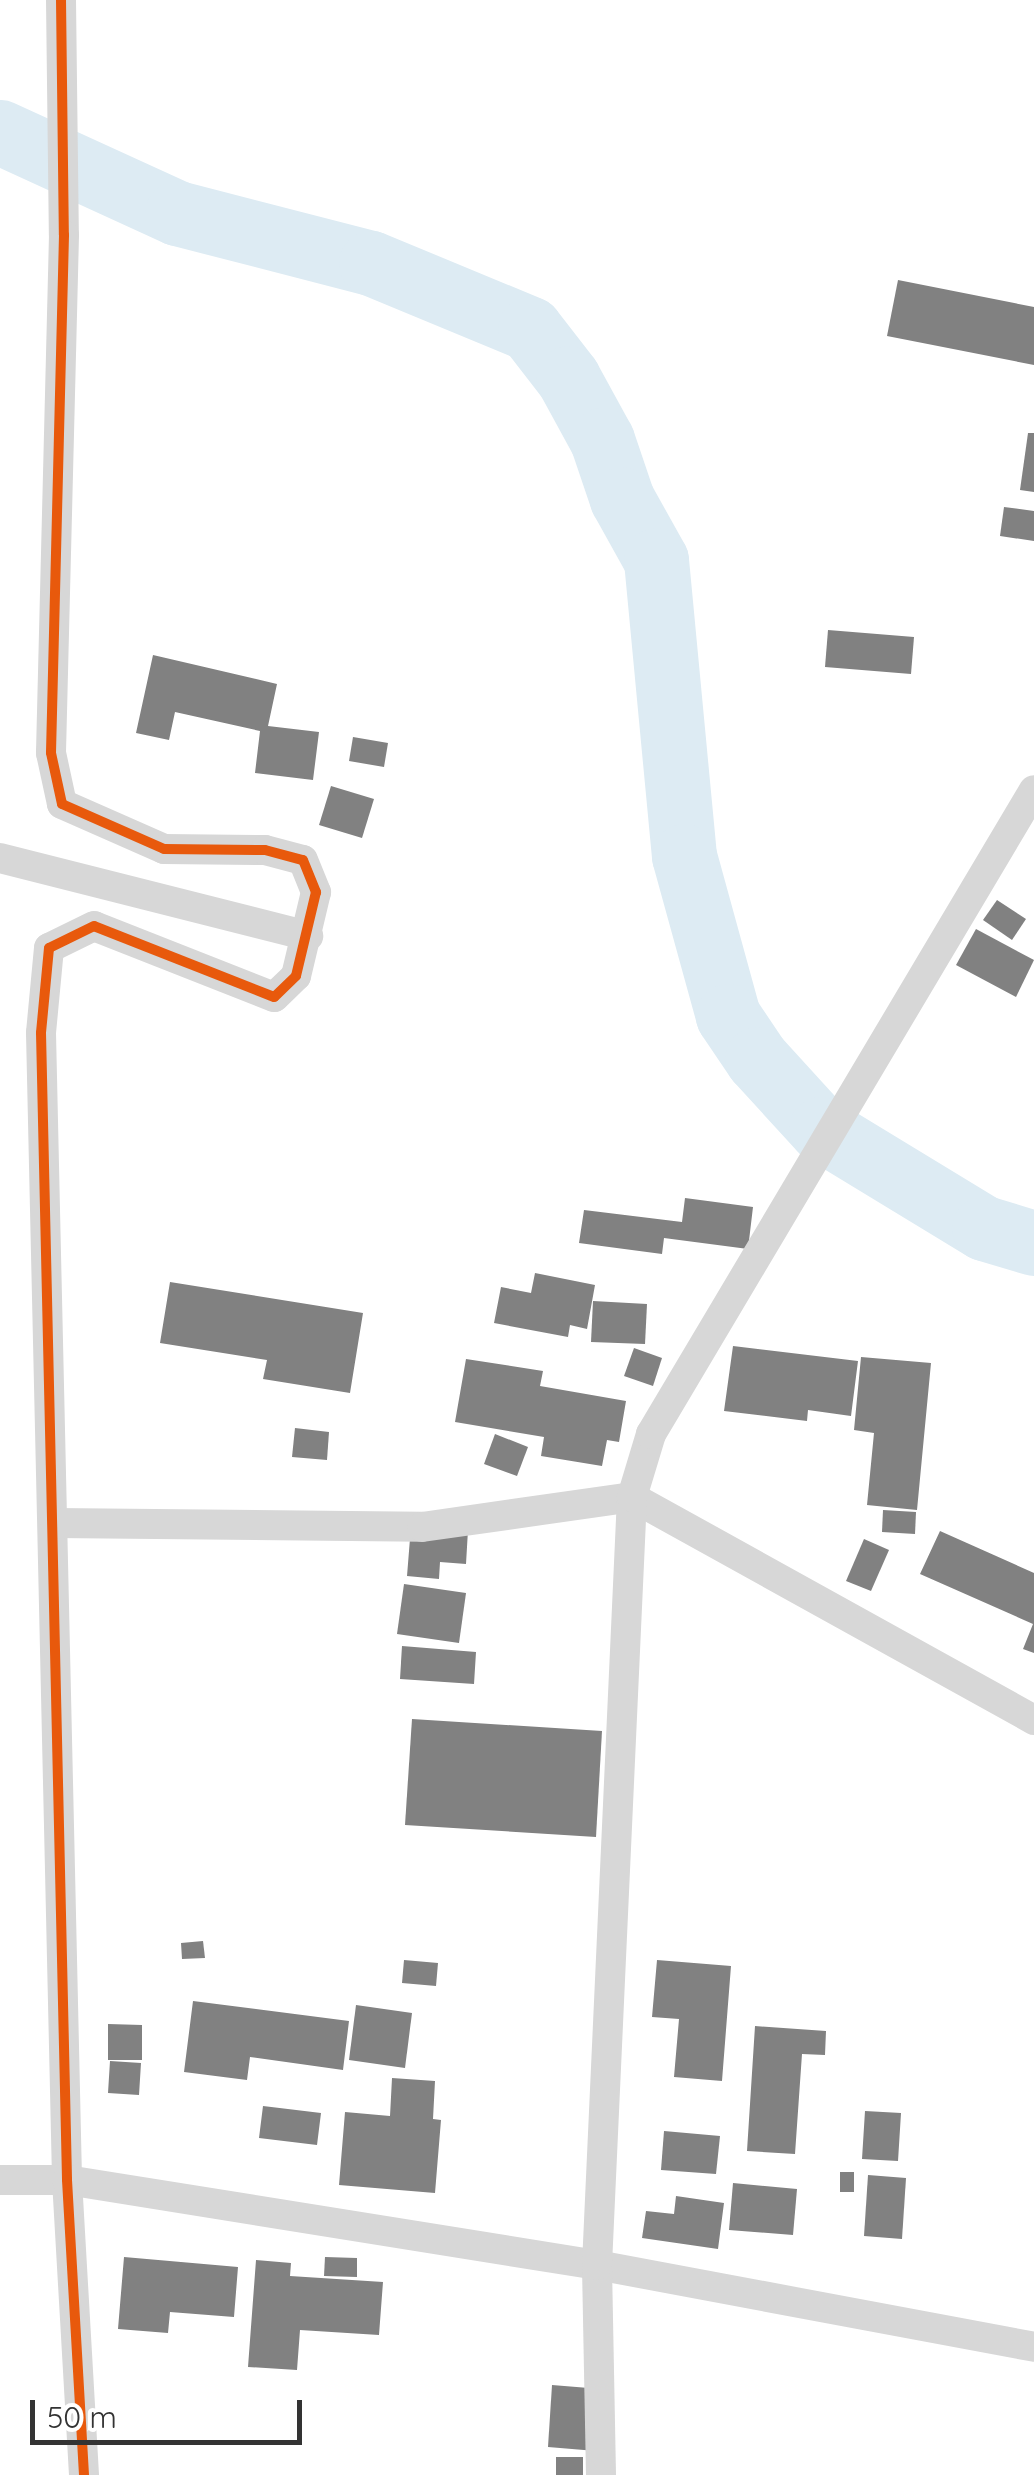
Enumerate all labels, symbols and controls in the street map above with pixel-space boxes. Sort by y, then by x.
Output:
scale bar [35,2380,308,2442]
text: 50 m [47,2398,117,2436]

